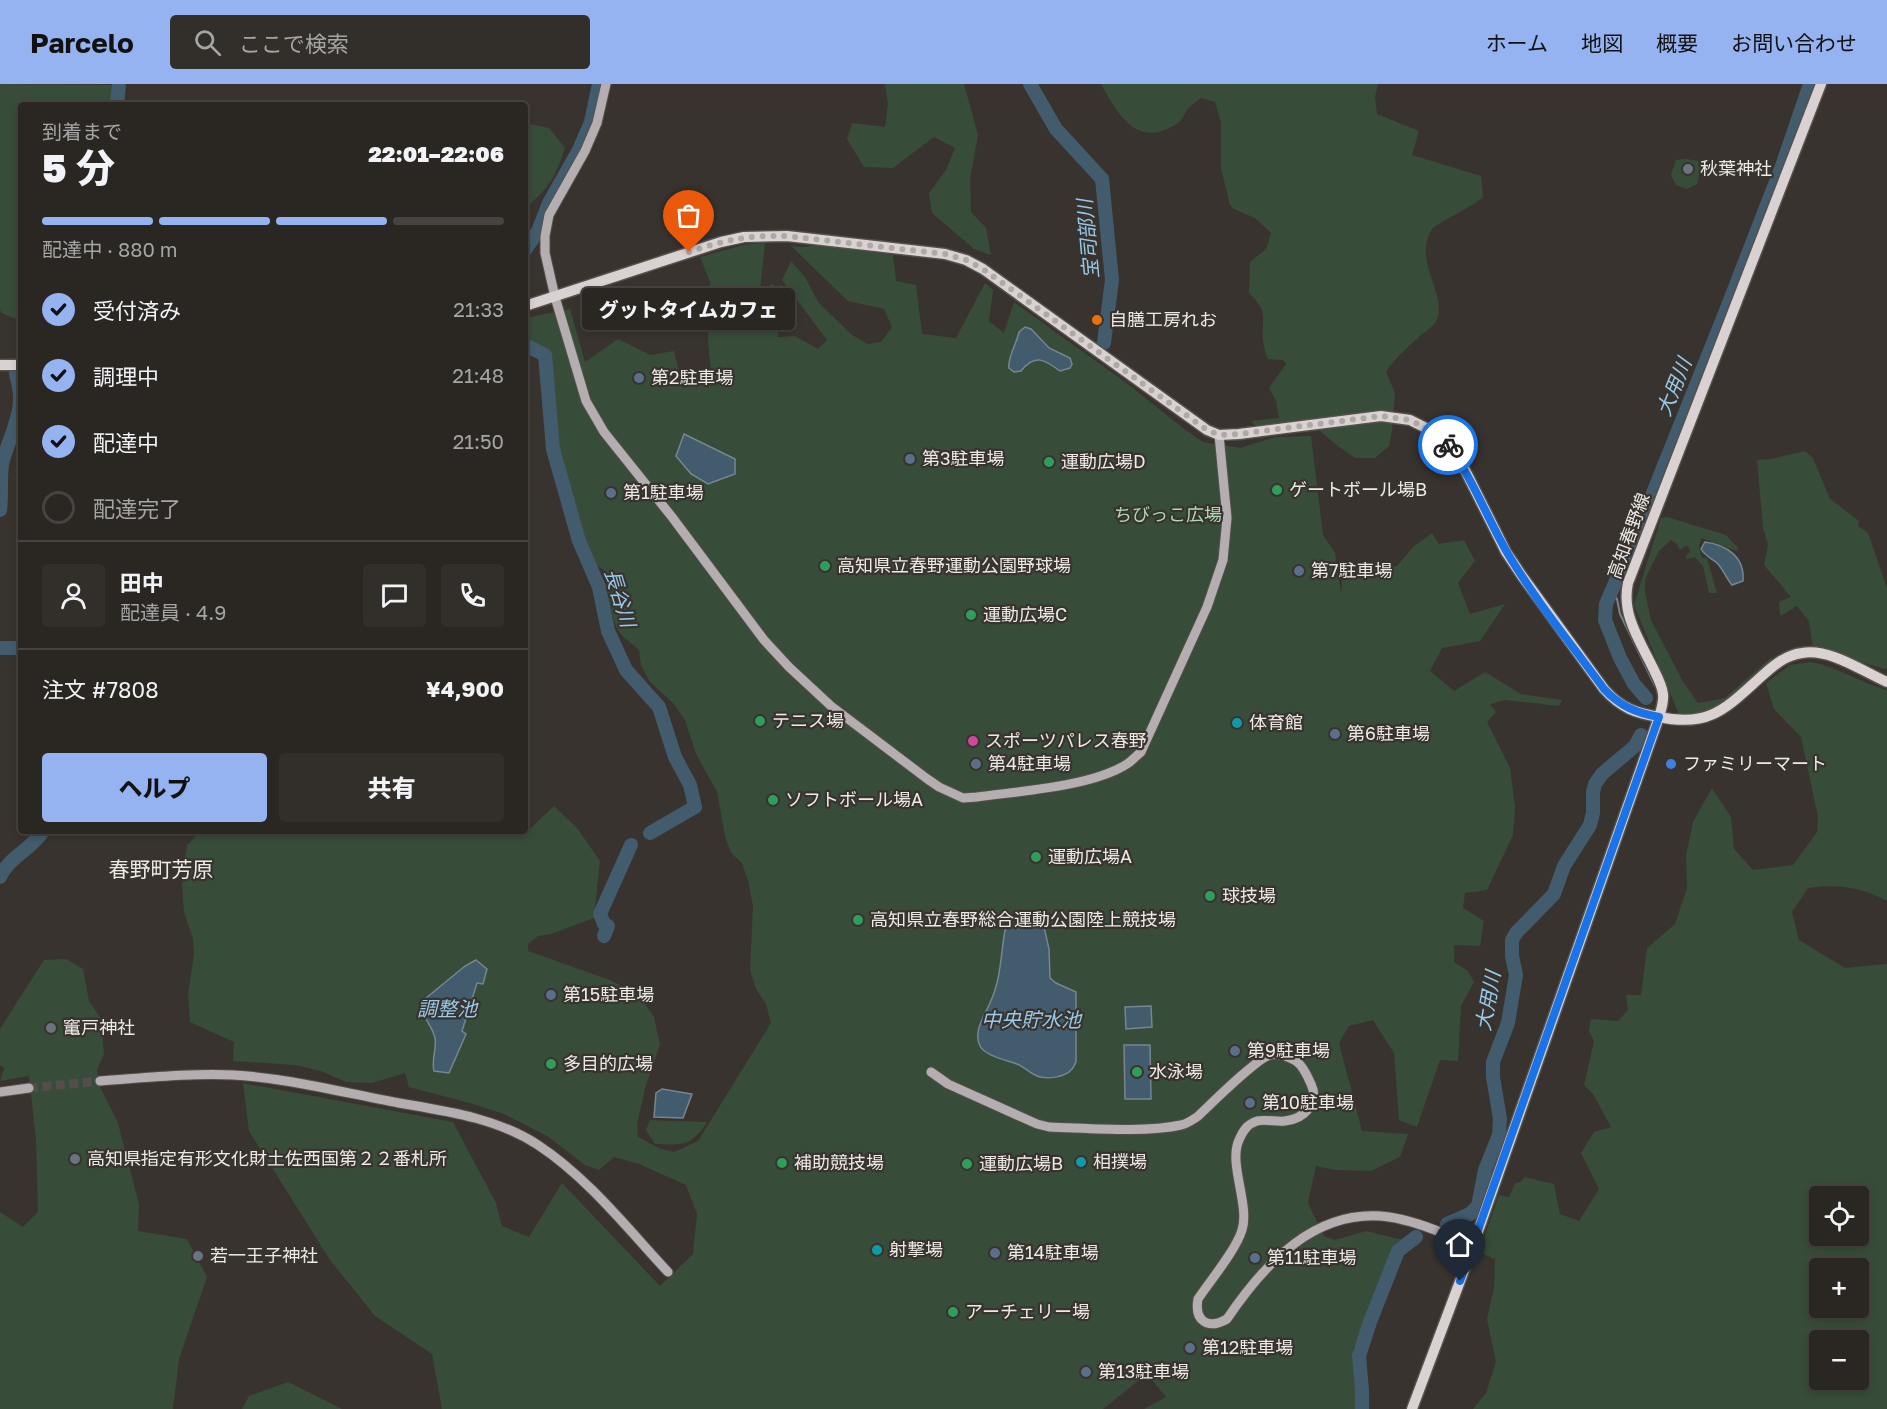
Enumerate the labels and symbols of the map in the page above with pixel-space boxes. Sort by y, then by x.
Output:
place label: 秋葉神社 [1700,157,1772,179]
marker: 秋葉神社 [1681,162,1695,176]
pin [663,190,714,252]
water label: 宝司部川 [1071,196,1102,280]
callout: グットタイムカフェ [582,288,795,330]
place label: 自膳工房れお [1109,308,1217,330]
marker: 自膳工房れお [1090,313,1104,327]
water label: 大用川 [1651,352,1696,419]
place label: 第2駐車場 [651,366,733,388]
marker: 第2駐車場 [632,371,646,385]
courier [1418,415,1478,475]
place label: 第3駐車場 [922,447,1005,469]
place label: 運動広場D [1061,450,1146,472]
marker: 第3駐車場 [903,452,917,466]
marker: 運動広場D [1042,455,1056,469]
place label: ゲートボール場B [1289,478,1427,500]
place label: 第1駐車場 [623,481,704,503]
marker: ゲートボール場B [1270,483,1284,497]
marker: 第1駐車場 [604,486,618,500]
street label: 高知春野線 [1602,490,1654,582]
park label: ちびっこ広場 [1114,503,1222,525]
place label: 高知県立春野運動公園野球場 [837,554,1071,576]
marker: 高知県立春野運動公園野球場 [818,559,832,573]
place label: 第7駐車場 [1311,559,1393,581]
marker: 第7駐車場 [1292,564,1306,578]
water label: 長谷川 [601,566,642,632]
place label: 運動広場C [983,603,1067,625]
marker: 運動広場C [964,608,978,622]
place label: テニス場 [772,709,844,731]
place label: 体育館 [1249,711,1303,733]
marker: テニス場 [753,714,767,728]
marker: 体育館 [1230,716,1244,730]
place label: 第6駐車場 [1347,722,1430,744]
marker: 第6駐車場 [1328,727,1342,741]
place label: スポーツパレス春野 [985,729,1147,751]
marker: スポーツパレス春野 [966,734,980,748]
place label: 第4駐車場 [988,752,1071,774]
place label: ファミリーマート [1683,752,1827,774]
marker: 第4駐車場 [969,757,983,771]
marker: ファミリーマート [1664,757,1678,771]
place label: ソフトボール場A [785,788,923,810]
marker: ソフトボール場A [766,793,780,807]
place label: 運動広場A [1048,845,1132,867]
marker: 運動広場A [1029,850,1043,864]
district label: 春野町芳原 [109,856,214,882]
place label: 球技場 [1222,884,1276,906]
marker: 球技場 [1203,889,1217,903]
place label: 高知県立春野総合運動公園陸上競技場 [870,908,1176,930]
marker: 高知県立春野総合運動公園陸上競技場 [851,913,865,927]
water label: 大用川 [1470,967,1504,1032]
place label: 第15駐車場 [563,983,654,1005]
marker: 第15駐車場 [544,988,558,1002]
water label: 調整池 [417,996,479,1020]
water label: 中央貯水池 [981,1007,1083,1031]
place label: 竃戸神社 [63,1016,135,1038]
marker: 竃戸神社 [44,1021,58,1035]
place label: 第9駐車場 [1247,1039,1330,1061]
marker: 第9駐車場 [1228,1044,1242,1058]
place label: 多目的広場 [563,1052,653,1074]
marker: 多目的広場 [544,1057,558,1071]
place label: 水泳場 [1149,1060,1203,1082]
marker: 水泳場 [1130,1065,1144,1079]
place label: 第10駐車場 [1262,1091,1354,1113]
marker: 第10駐車場 [1243,1096,1257,1110]
place label: 高知県指定有形文化財土佐西国第２２番札所 [87,1147,447,1169]
place label: 相撲場 [1093,1150,1147,1172]
place label: 補助競技場 [794,1151,884,1173]
marker: 高知県指定有形文化財土佐西国第２２番札所 [68,1152,82,1166]
place label: 運動広場B [979,1152,1063,1174]
marker: 相撲場 [1074,1155,1088,1169]
marker: 補助競技場 [775,1156,789,1170]
marker: 運動広場B [960,1157,974,1171]
pin [1434,1219,1485,1281]
place label: 射撃場 [889,1238,943,1260]
place label: 第14駐車場 [1007,1241,1099,1263]
marker: 射撃場 [870,1243,884,1257]
place label: 若一王子神社 [210,1244,318,1266]
marker: 第14駐車場 [988,1246,1002,1260]
place label: 第11駐車場 [1267,1246,1356,1268]
marker: 若一王子神社 [191,1249,205,1263]
marker: 第11駐車場 [1248,1251,1262,1265]
place label: アーチェリー場 [965,1300,1090,1322]
marker: アーチェリー場 [946,1305,960,1319]
place label: 第12駐車場 [1202,1336,1293,1358]
marker: 第12駐車場 [1183,1341,1197,1355]
place label: 第13駐車場 [1098,1360,1189,1382]
marker: 第13駐車場 [1079,1365,1093,1379]

